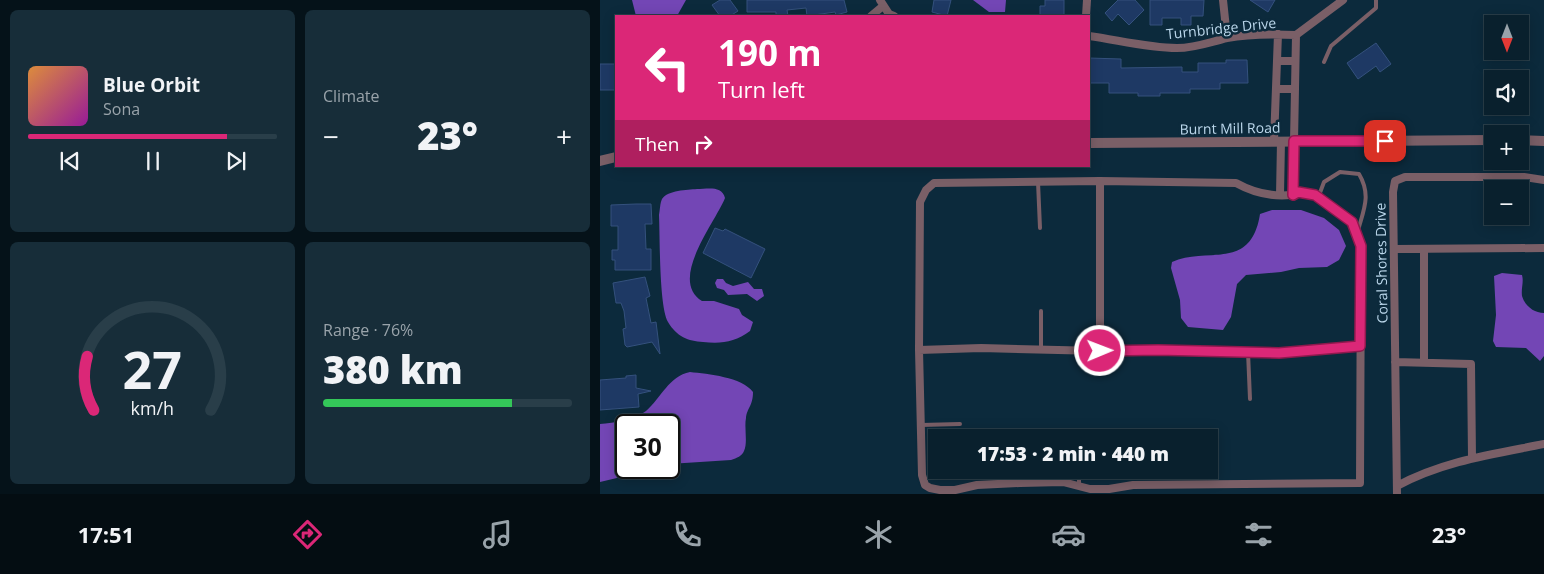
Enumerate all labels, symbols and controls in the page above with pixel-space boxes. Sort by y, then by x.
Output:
street label: Turnbridge Drive [1165,13,1277,43]
north arrow [1484,15,1529,60]
map controls [1484,15,1529,225]
text: 190 m [718,29,822,76]
icon: left [635,35,700,100]
button: sound [1484,70,1529,115]
text: Blue Orbit [103,72,200,98]
text: Turn left [718,74,805,104]
text: Climate [323,85,380,107]
text: Sona [103,98,140,120]
text: 23° [417,109,478,161]
text: − [323,117,339,155]
text: + [556,117,572,155]
street label: Burnt Mill Road [1179,118,1281,138]
pin [1364,120,1406,162]
button: + [1484,125,1529,170]
icon: arrive [1371,127,1399,155]
icon: right [689,130,717,158]
text: Then [635,131,679,157]
icon: previous [56,147,84,175]
icon: pause [139,147,167,175]
icon: next [222,147,250,175]
button: − [1484,180,1529,225]
street label: Coral Shores Drive [1370,202,1392,324]
text: Range · 76% [323,319,413,341]
position arrow [1073,324,1125,376]
text: 27 [123,333,182,404]
text: 380 km [323,343,463,395]
text: km/h [131,396,174,420]
speed limit sign: 30 [615,414,680,479]
text: 17:53 · 2 min · 440 m [977,441,1169,467]
icon: directions [290,517,325,552]
icon: music [480,517,515,552]
icon: phone [670,517,705,552]
icon: climate [861,517,896,552]
icon: car [1051,517,1086,552]
icon: filters [1241,517,1276,552]
text: 17:51 [78,519,134,549]
text: 23° [1432,519,1466,549]

